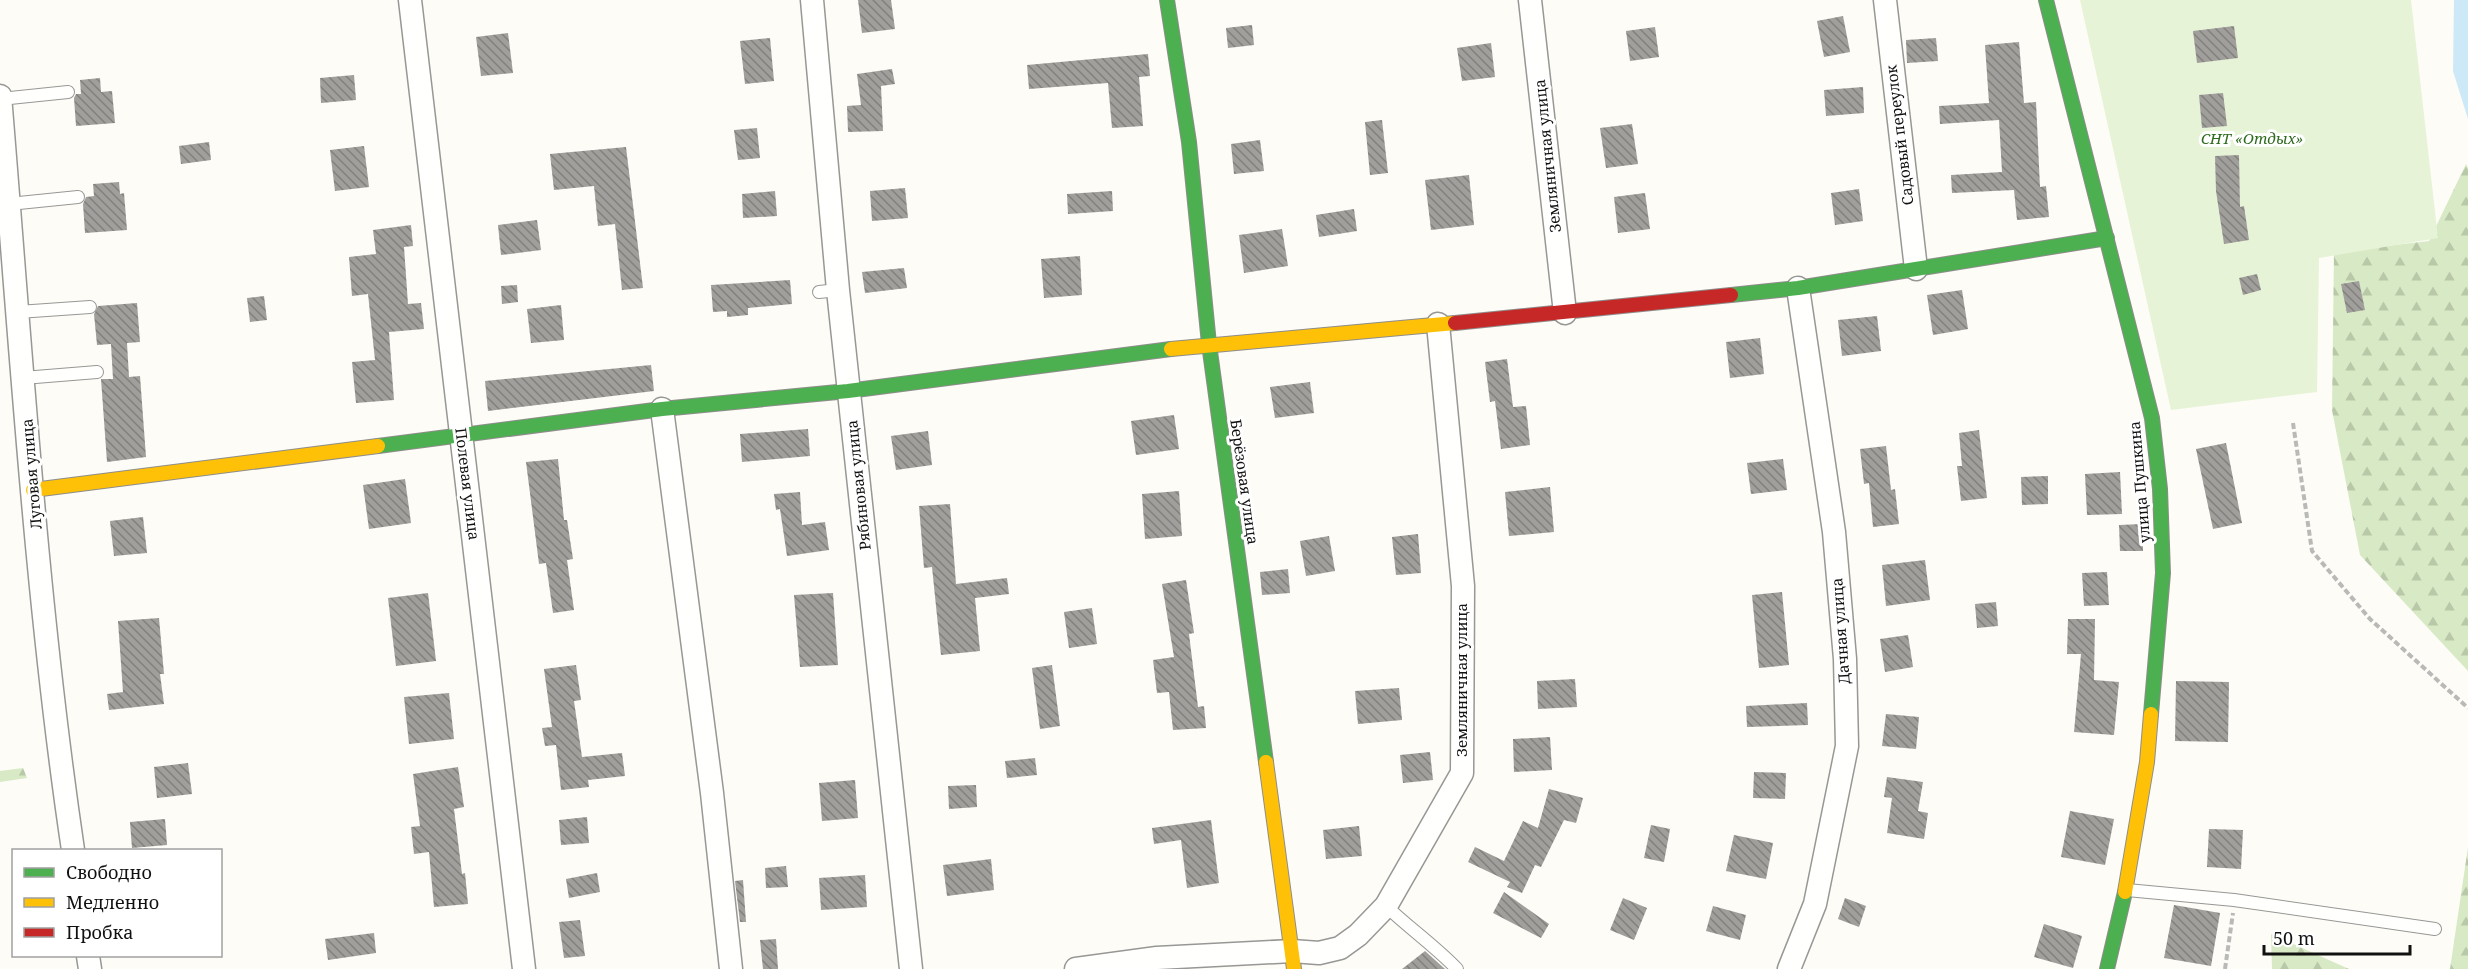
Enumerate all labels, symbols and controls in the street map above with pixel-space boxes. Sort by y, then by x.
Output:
street label: Садовый переулок [1880,64,1918,206]
street label: Земляничная улица [1529,78,1565,234]
park label: СНТ «Отдых» [2201,128,2303,148]
street label: Луговая улица [16,418,46,530]
street label: Берёзовая улица [1226,418,1264,546]
street label: Рябиновая улица [841,419,875,551]
street label: улица Пушкина [2124,420,2154,544]
street label: Полевая улица [451,426,485,541]
street label: Дачная улица [1826,577,1854,685]
street label: Земляничная улица [1451,603,1471,757]
legend [12,849,222,957]
text: Свободно [66,860,152,884]
text: Медленно [66,890,159,914]
scale bar [2264,918,2410,956]
text: Пробка [66,920,133,944]
text: 50 m [2273,926,2315,950]

